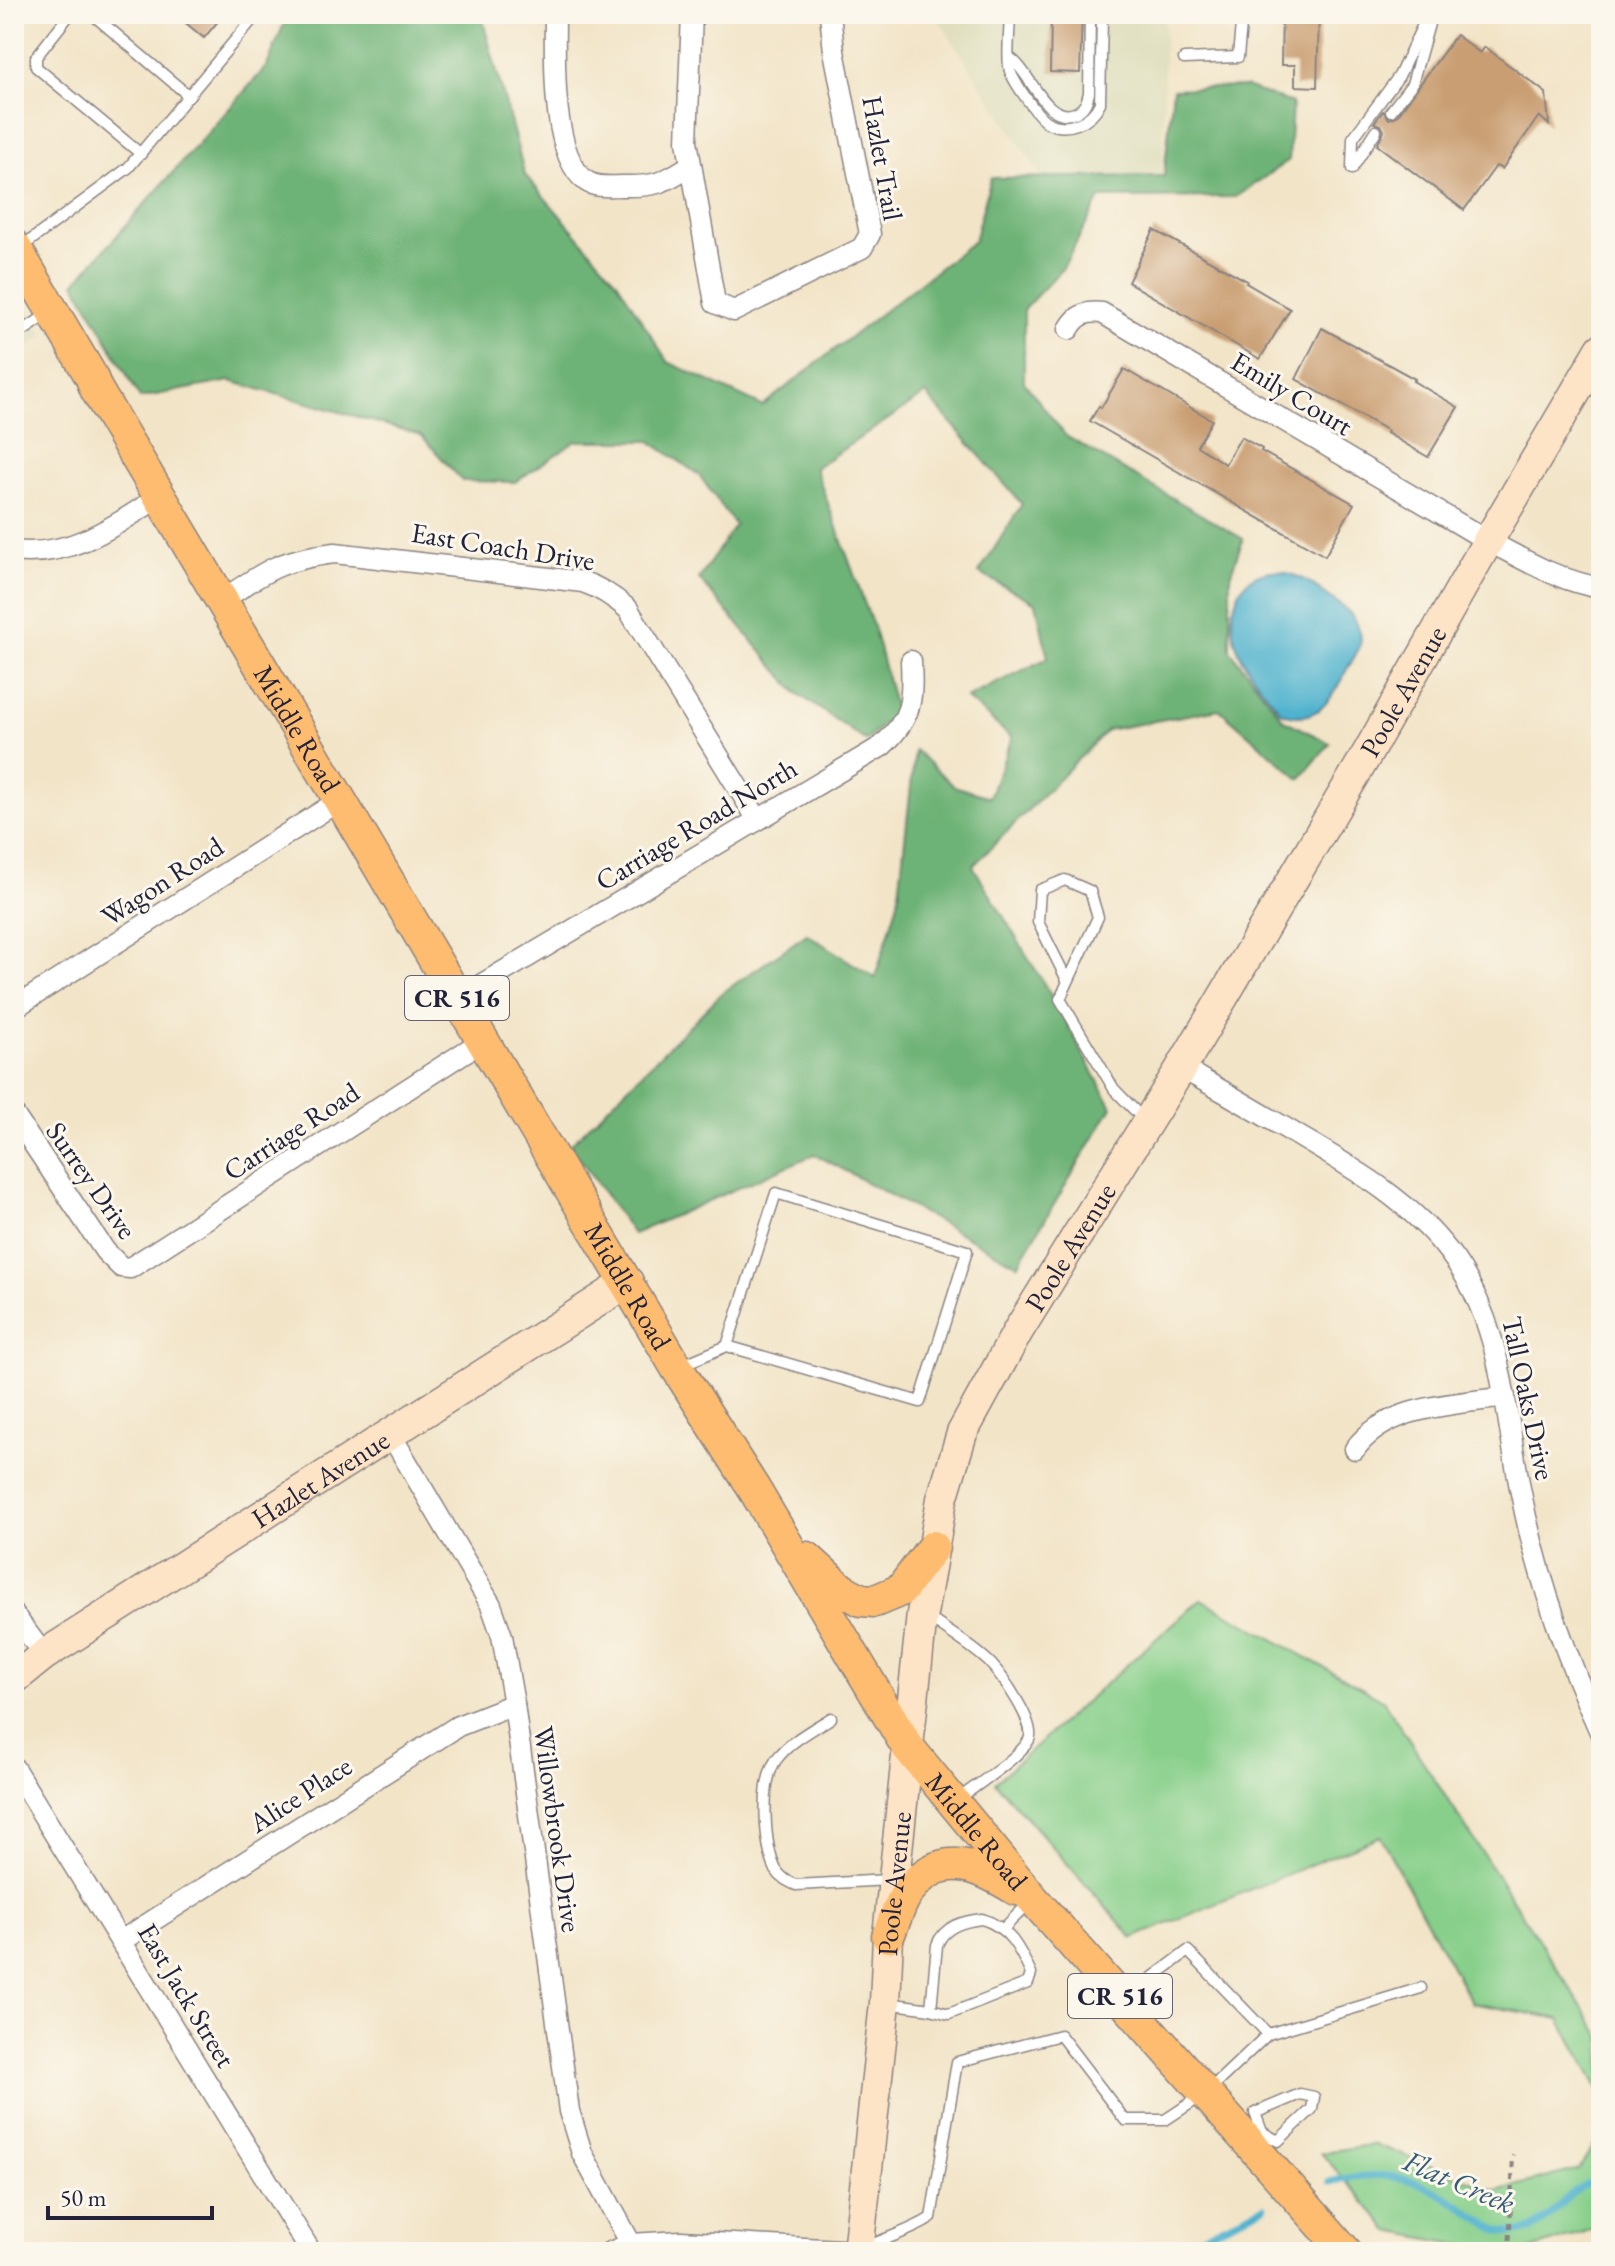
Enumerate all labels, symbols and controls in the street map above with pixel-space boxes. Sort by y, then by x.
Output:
street label: Hazlet Trail [854,93,912,223]
street label: Emily Court [1225,343,1360,443]
street label: East Coach Drive [409,514,597,578]
street label: Poole Avenue [1351,619,1454,763]
street label: Middle Road [246,658,350,800]
street label: Carriage Road North [588,750,804,898]
street label: Wagon Road [94,828,231,934]
road number: CR 516 [405,976,509,1020]
street label: Carriage Road [216,1073,367,1188]
street label: Surrey Drive [39,1114,146,1246]
street label: Poole Avenue [1016,1176,1124,1318]
street label: Middle Road [576,1216,681,1357]
street label: Tall Oaks Drive [1494,1313,1564,1483]
street label: Hazlet Avenue [245,1421,396,1536]
street label: Willowbrook Drive [526,1724,590,1934]
street label: Alice Place [241,1747,358,1841]
street label: Middle Road [918,1765,1037,1898]
street label: Poole Avenue [869,1810,919,1957]
street label: East Jack Street [130,1916,244,2074]
road number: CR 516 [1068,1974,1172,2018]
water label: Flat Creek [1397,2140,1521,2222]
scale bar [48,2170,212,2220]
text: 50 m [60,2182,107,2213]

